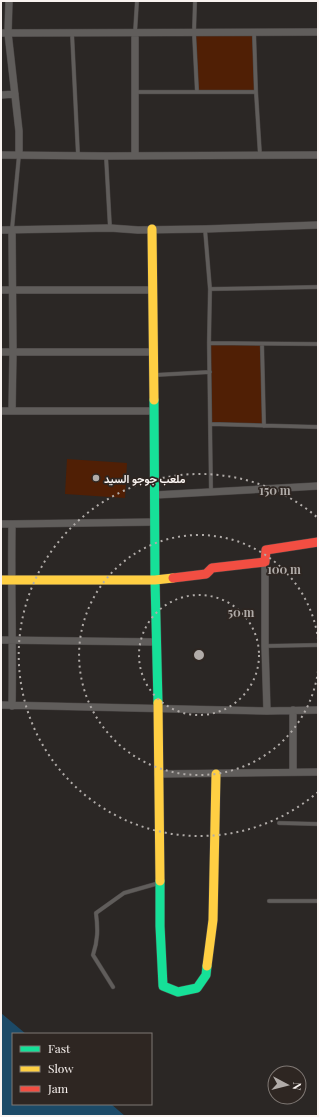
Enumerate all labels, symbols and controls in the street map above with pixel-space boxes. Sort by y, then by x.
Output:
place label: ملعب جوجو السيد [104,471,186,486]
marker: ملعب جوجو السيد [91,473,101,483]
text: 150 m [259,482,291,498]
text: 100 m [267,561,301,577]
text: 50 m [228,604,255,620]
centre of rings [192,648,206,662]
legend [12,1033,152,1105]
text: Fast [48,1040,71,1056]
text: Slow [48,1060,74,1076]
north arrow [267,1065,307,1105]
text: Jam [47,1080,69,1096]
text: N [289,1081,305,1091]

